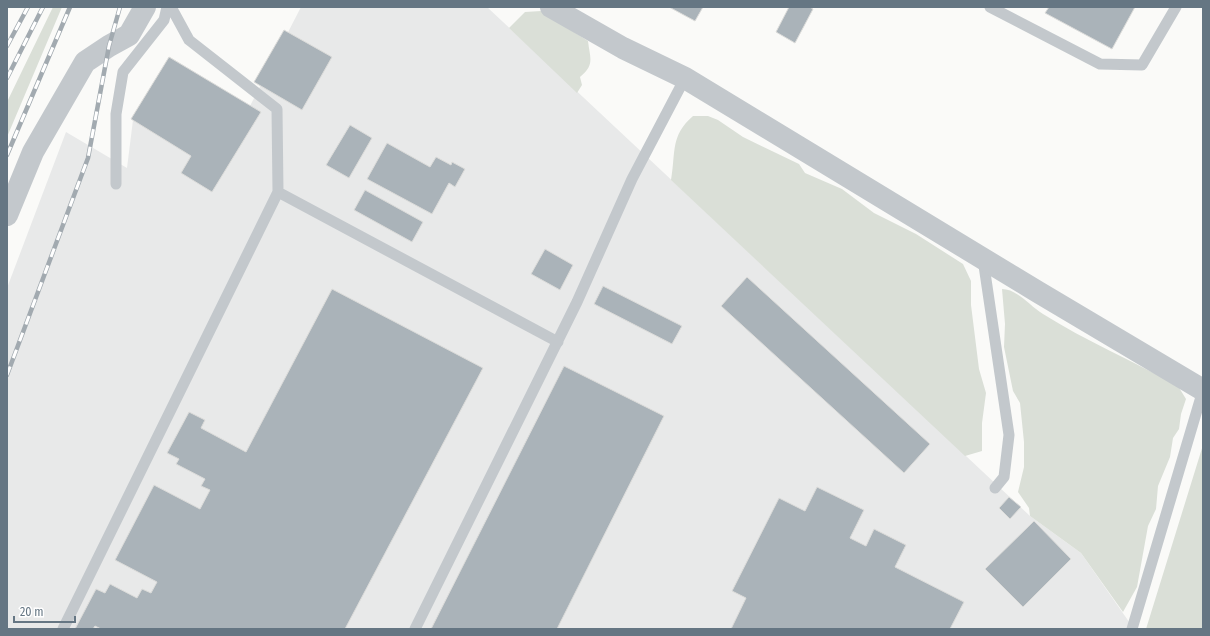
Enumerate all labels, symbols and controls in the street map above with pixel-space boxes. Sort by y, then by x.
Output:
scale bar [14,598,75,624]
text: 20 m [20,605,44,619]

